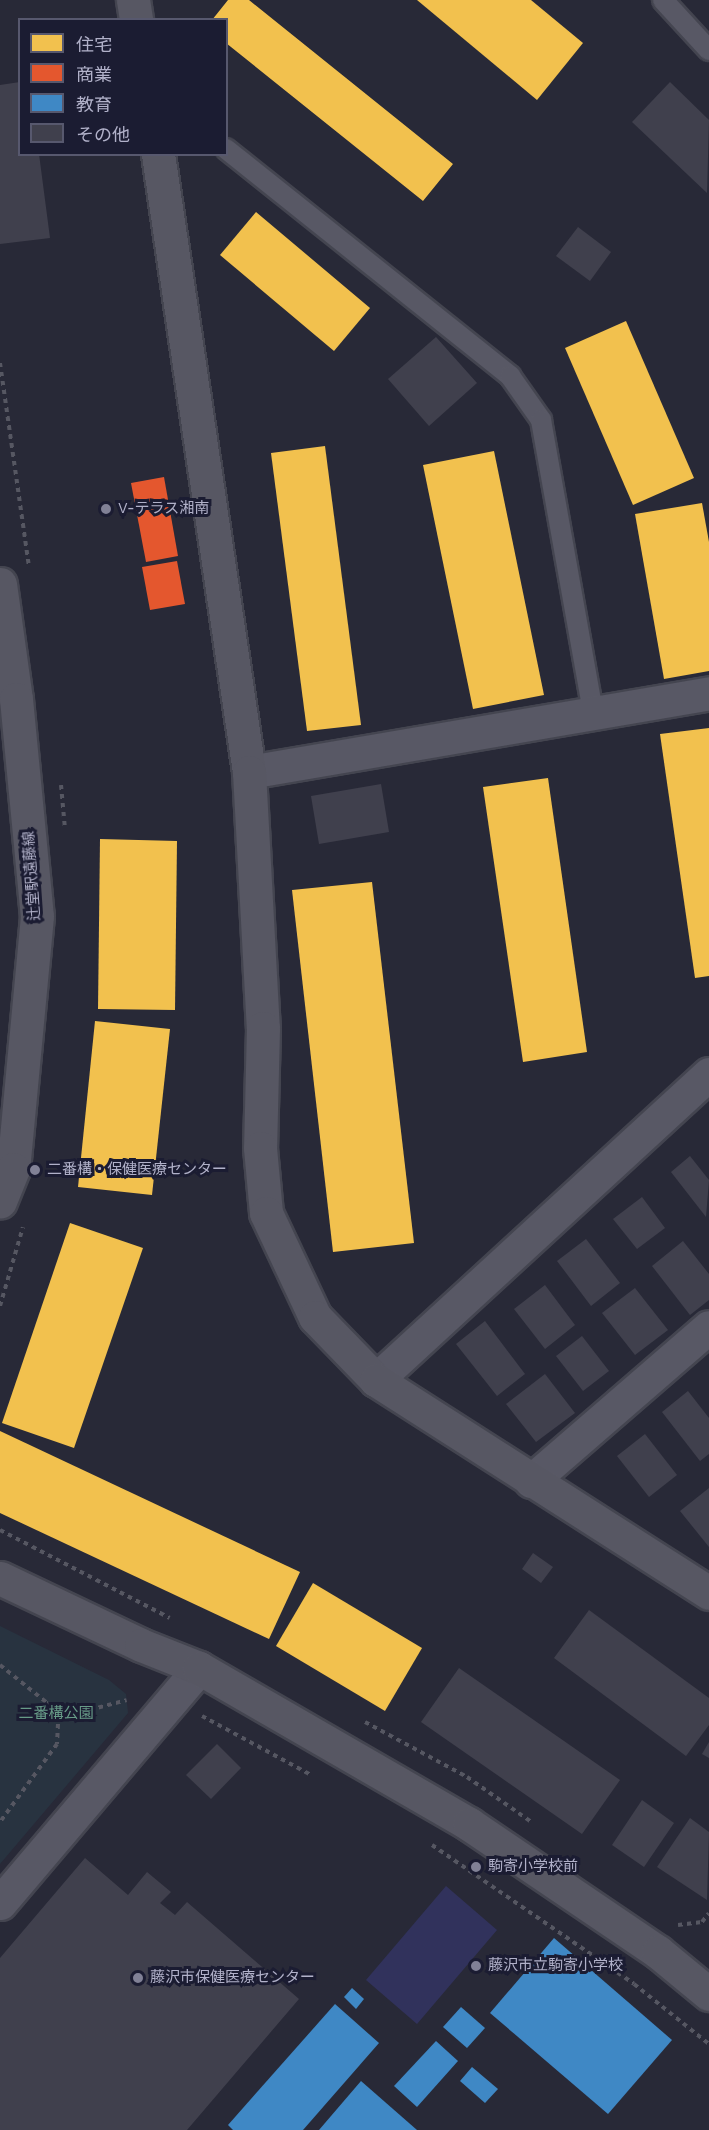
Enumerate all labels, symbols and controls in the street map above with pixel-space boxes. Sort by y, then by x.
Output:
legend [18,18,228,156]
text: 住宅 [76,34,112,55]
text: 商業 [76,64,112,85]
text: 教育 [76,94,112,115]
text: その他 [76,124,130,145]
place label: V-テラス湘南 [118,500,210,518]
marker: V-テラス湘南 [99,502,113,516]
street label: 辻堂駅遠藤線 [20,830,44,922]
place label: 二番構・保健医療センター [47,1161,227,1179]
marker: 二番構・保健医療センター [28,1163,42,1177]
park label: 二番構公園 [19,1705,93,1723]
place label: 駒寄小学校前 [488,1858,578,1876]
marker: 駒寄小学校前 [469,1860,483,1874]
place label: 藤沢市立駒寄小学校 [488,1957,623,1975]
marker: 藤沢市立駒寄小学校 [469,1959,483,1973]
place label: 藤沢市保健医療センター [150,1969,315,1987]
marker: 藤沢市保健医療センター [131,1971,145,1985]

